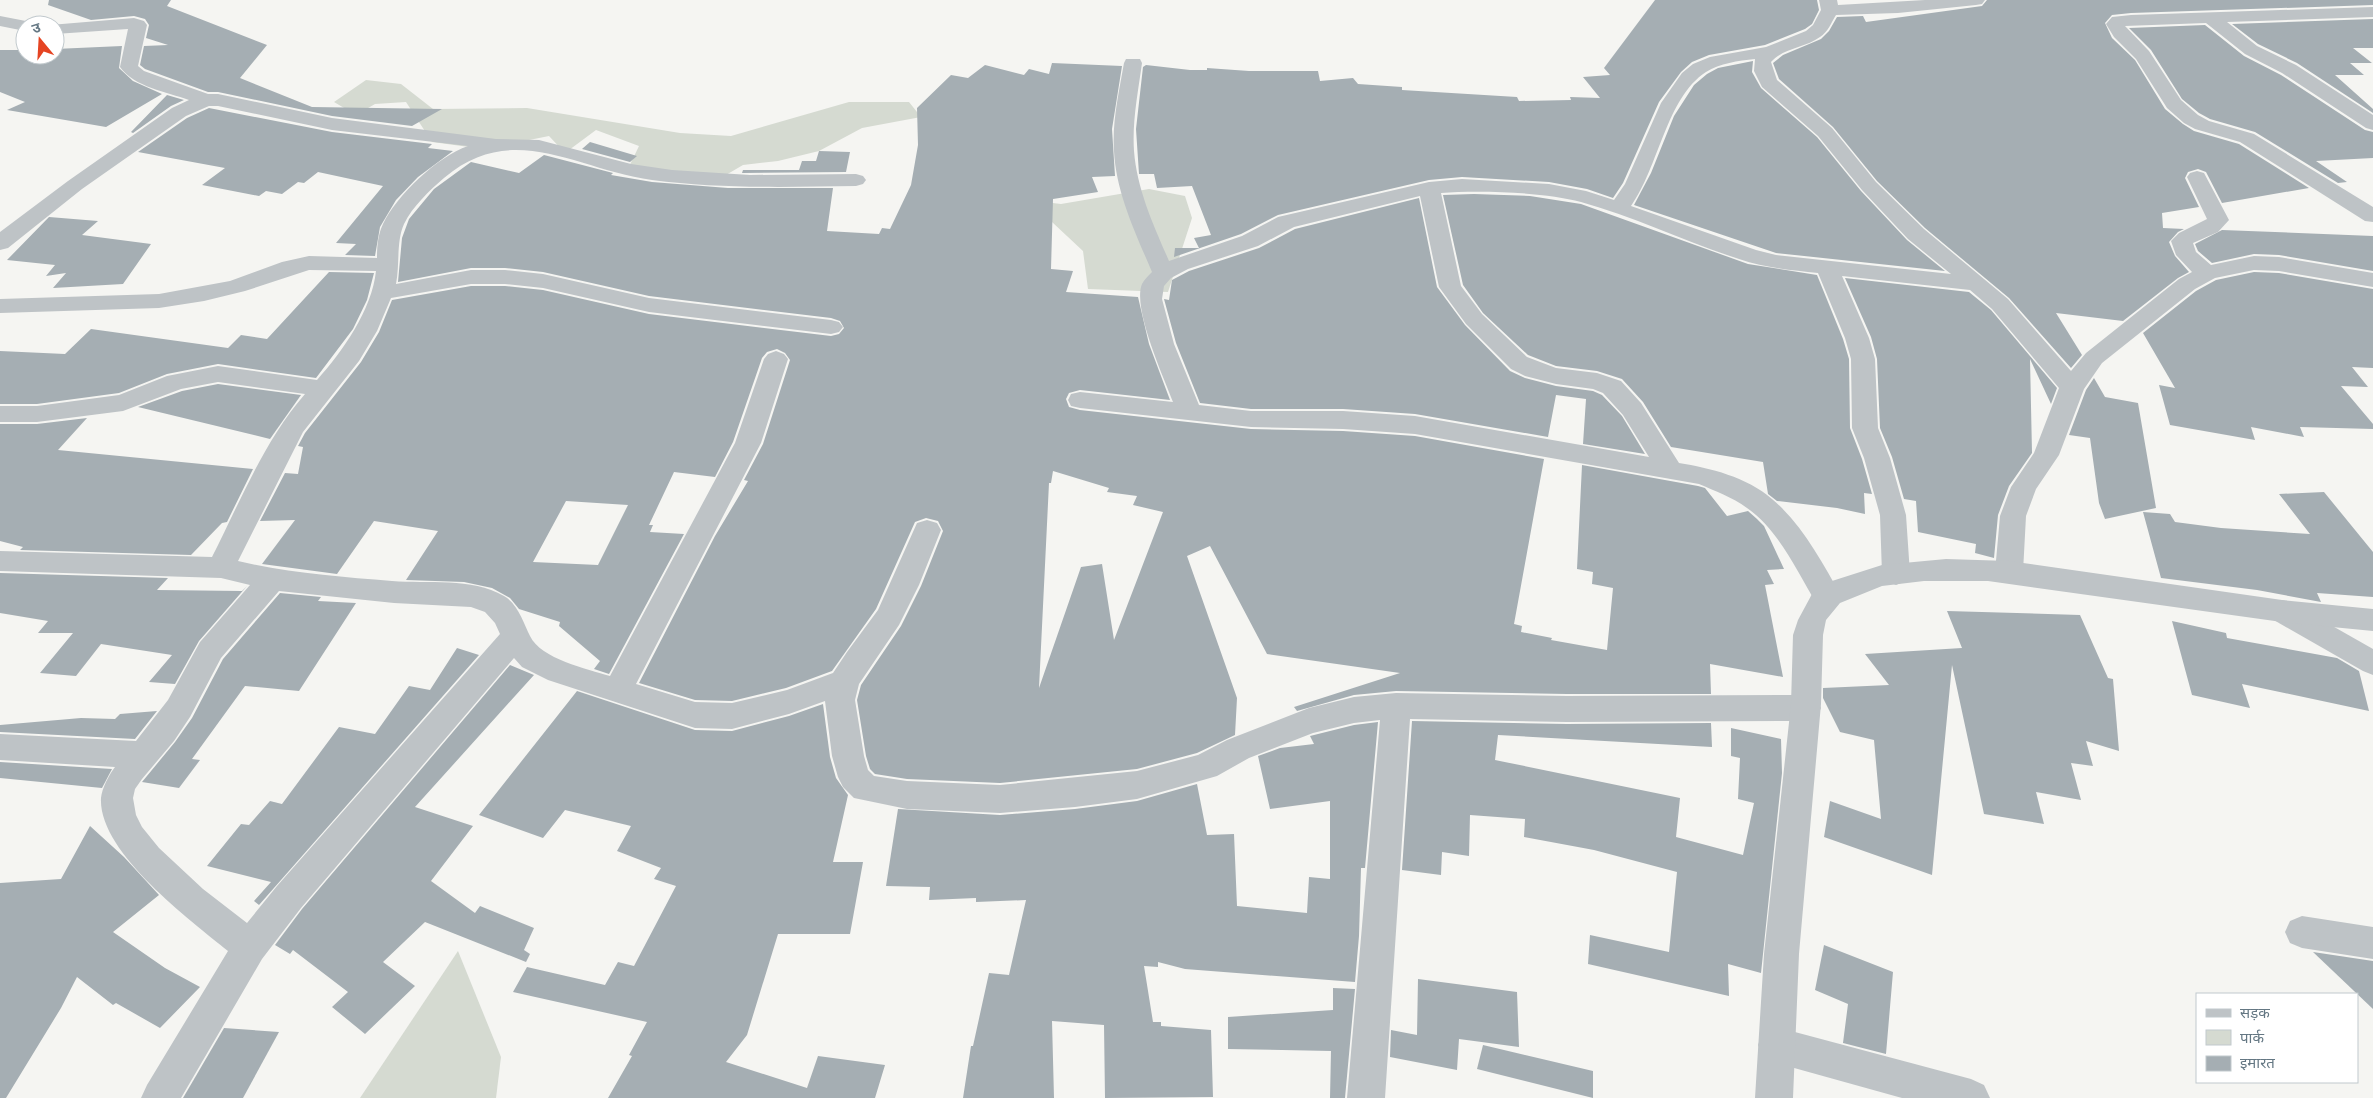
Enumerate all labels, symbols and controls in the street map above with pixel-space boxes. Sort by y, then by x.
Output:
north arrow [15,15,65,65]
text: उ [29,18,43,37]
legend [2196,993,2358,1083]
text: सड़क [2240,1002,2270,1023]
text: पार्क [2240,1027,2264,1048]
text: इमारत [2240,1052,2275,1073]

